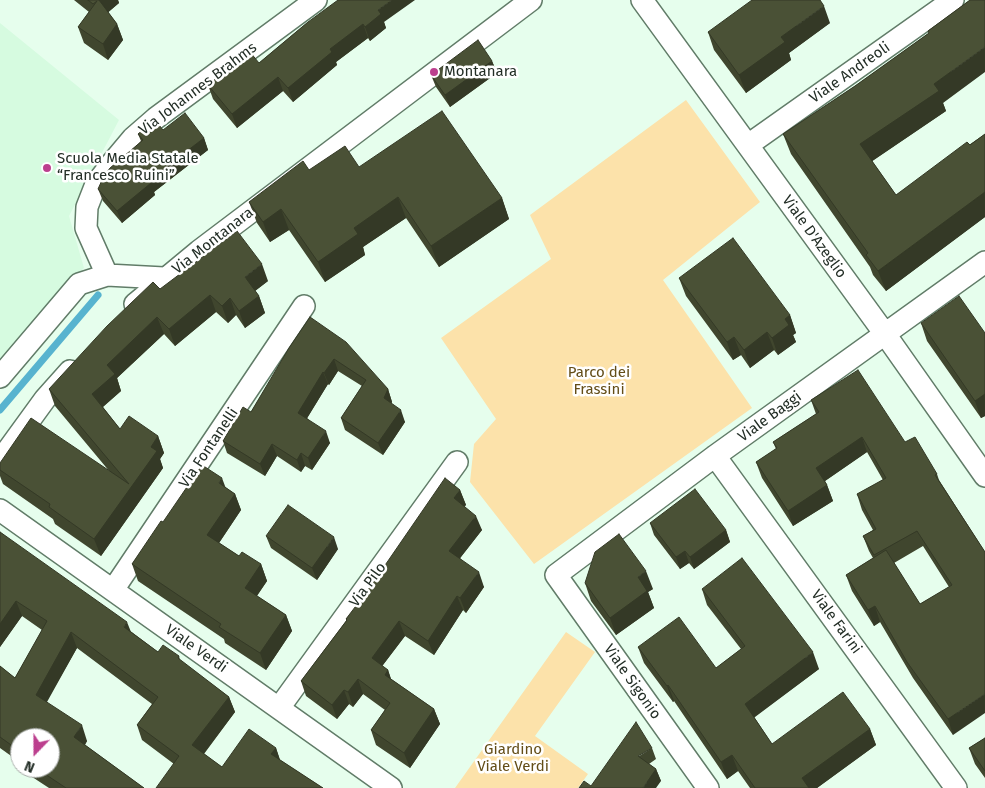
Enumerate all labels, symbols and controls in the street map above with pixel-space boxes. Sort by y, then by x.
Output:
street label: Via Johannes Brahms [136,39,260,139]
street label: Viale Andreoli [806,39,894,107]
place label: Montanara [444,63,517,81]
marker: Montanara [428,66,440,78]
place label: Scuola Media Statale “Francesco Ruini” [57,150,199,185]
marker: Scuola Media Statale “Francesco Ruini” [41,162,53,174]
street label: Viale D'Azeglio [778,192,850,282]
street label: Via Montanara [169,204,257,278]
park label: Parco dei Frassini [568,364,630,399]
street label: Viale Baggi [735,388,805,446]
street label: Via Fontanelli [176,405,242,491]
street label: Via Pilo [346,559,390,611]
street label: Viale Farini [807,586,865,658]
street label: Viale Verdi [161,621,231,677]
street label: Viale Sigonio [600,641,664,723]
north arrow [10,728,60,778]
park label: Giardino Viale Verdi [477,741,549,776]
text: N [22,757,37,776]

